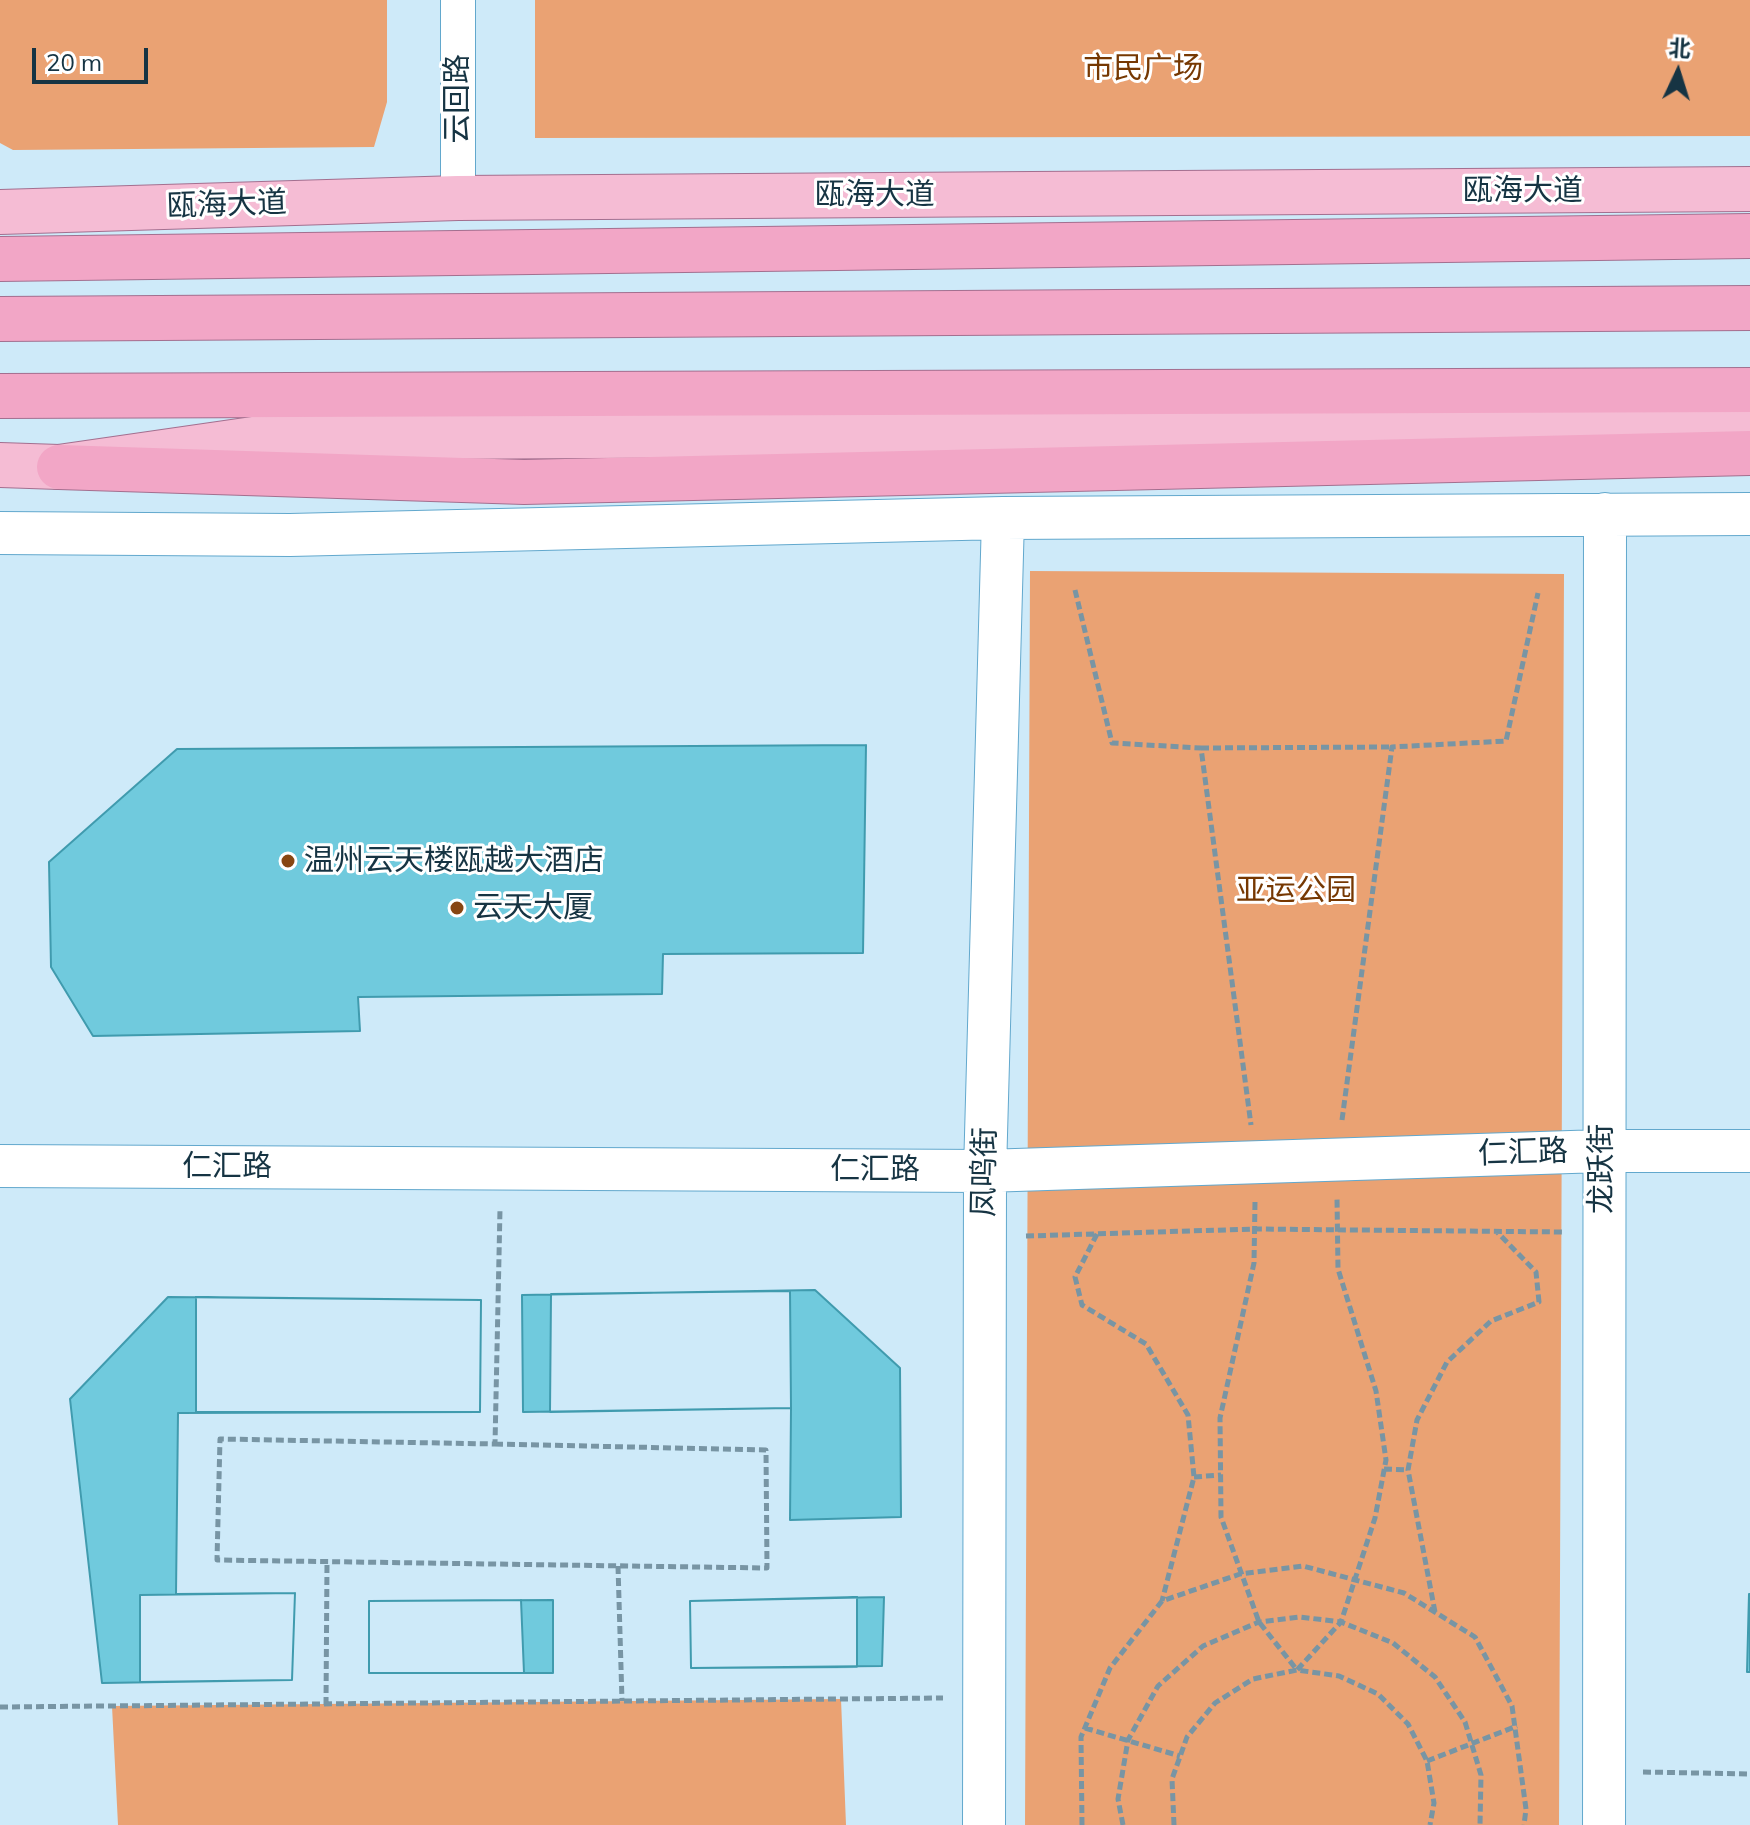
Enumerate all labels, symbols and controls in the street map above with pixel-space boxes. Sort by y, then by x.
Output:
scale bar [36,32,152,82]
north arrow [1638,32,1718,112]
text: 北 [1668,33,1692,63]
text: 20 m [46,47,102,77]
park label: 市民广场 [1083,51,1203,87]
street label: 云回路 [440,54,476,144]
street label: 瓯海大道 [1463,173,1583,209]
street label: 瓯海大道 [815,177,935,213]
street label: 瓯海大道 [166,185,288,225]
place label: 温州云天楼瓯越大酒店 [304,843,604,879]
marker: 温州云天楼瓯越大酒店 [279,852,297,870]
park label: 亚运公园 [1236,873,1356,909]
place label: 云天大厦 [473,890,593,926]
marker: 云天大厦 [448,899,466,917]
street label: 龙跃街 [1584,1124,1620,1214]
street label: 凤鸣街 [966,1127,1004,1217]
street label: 仁汇路 [1477,1133,1569,1173]
street label: 仁汇路 [182,1149,272,1185]
street label: 仁汇路 [830,1152,920,1188]

